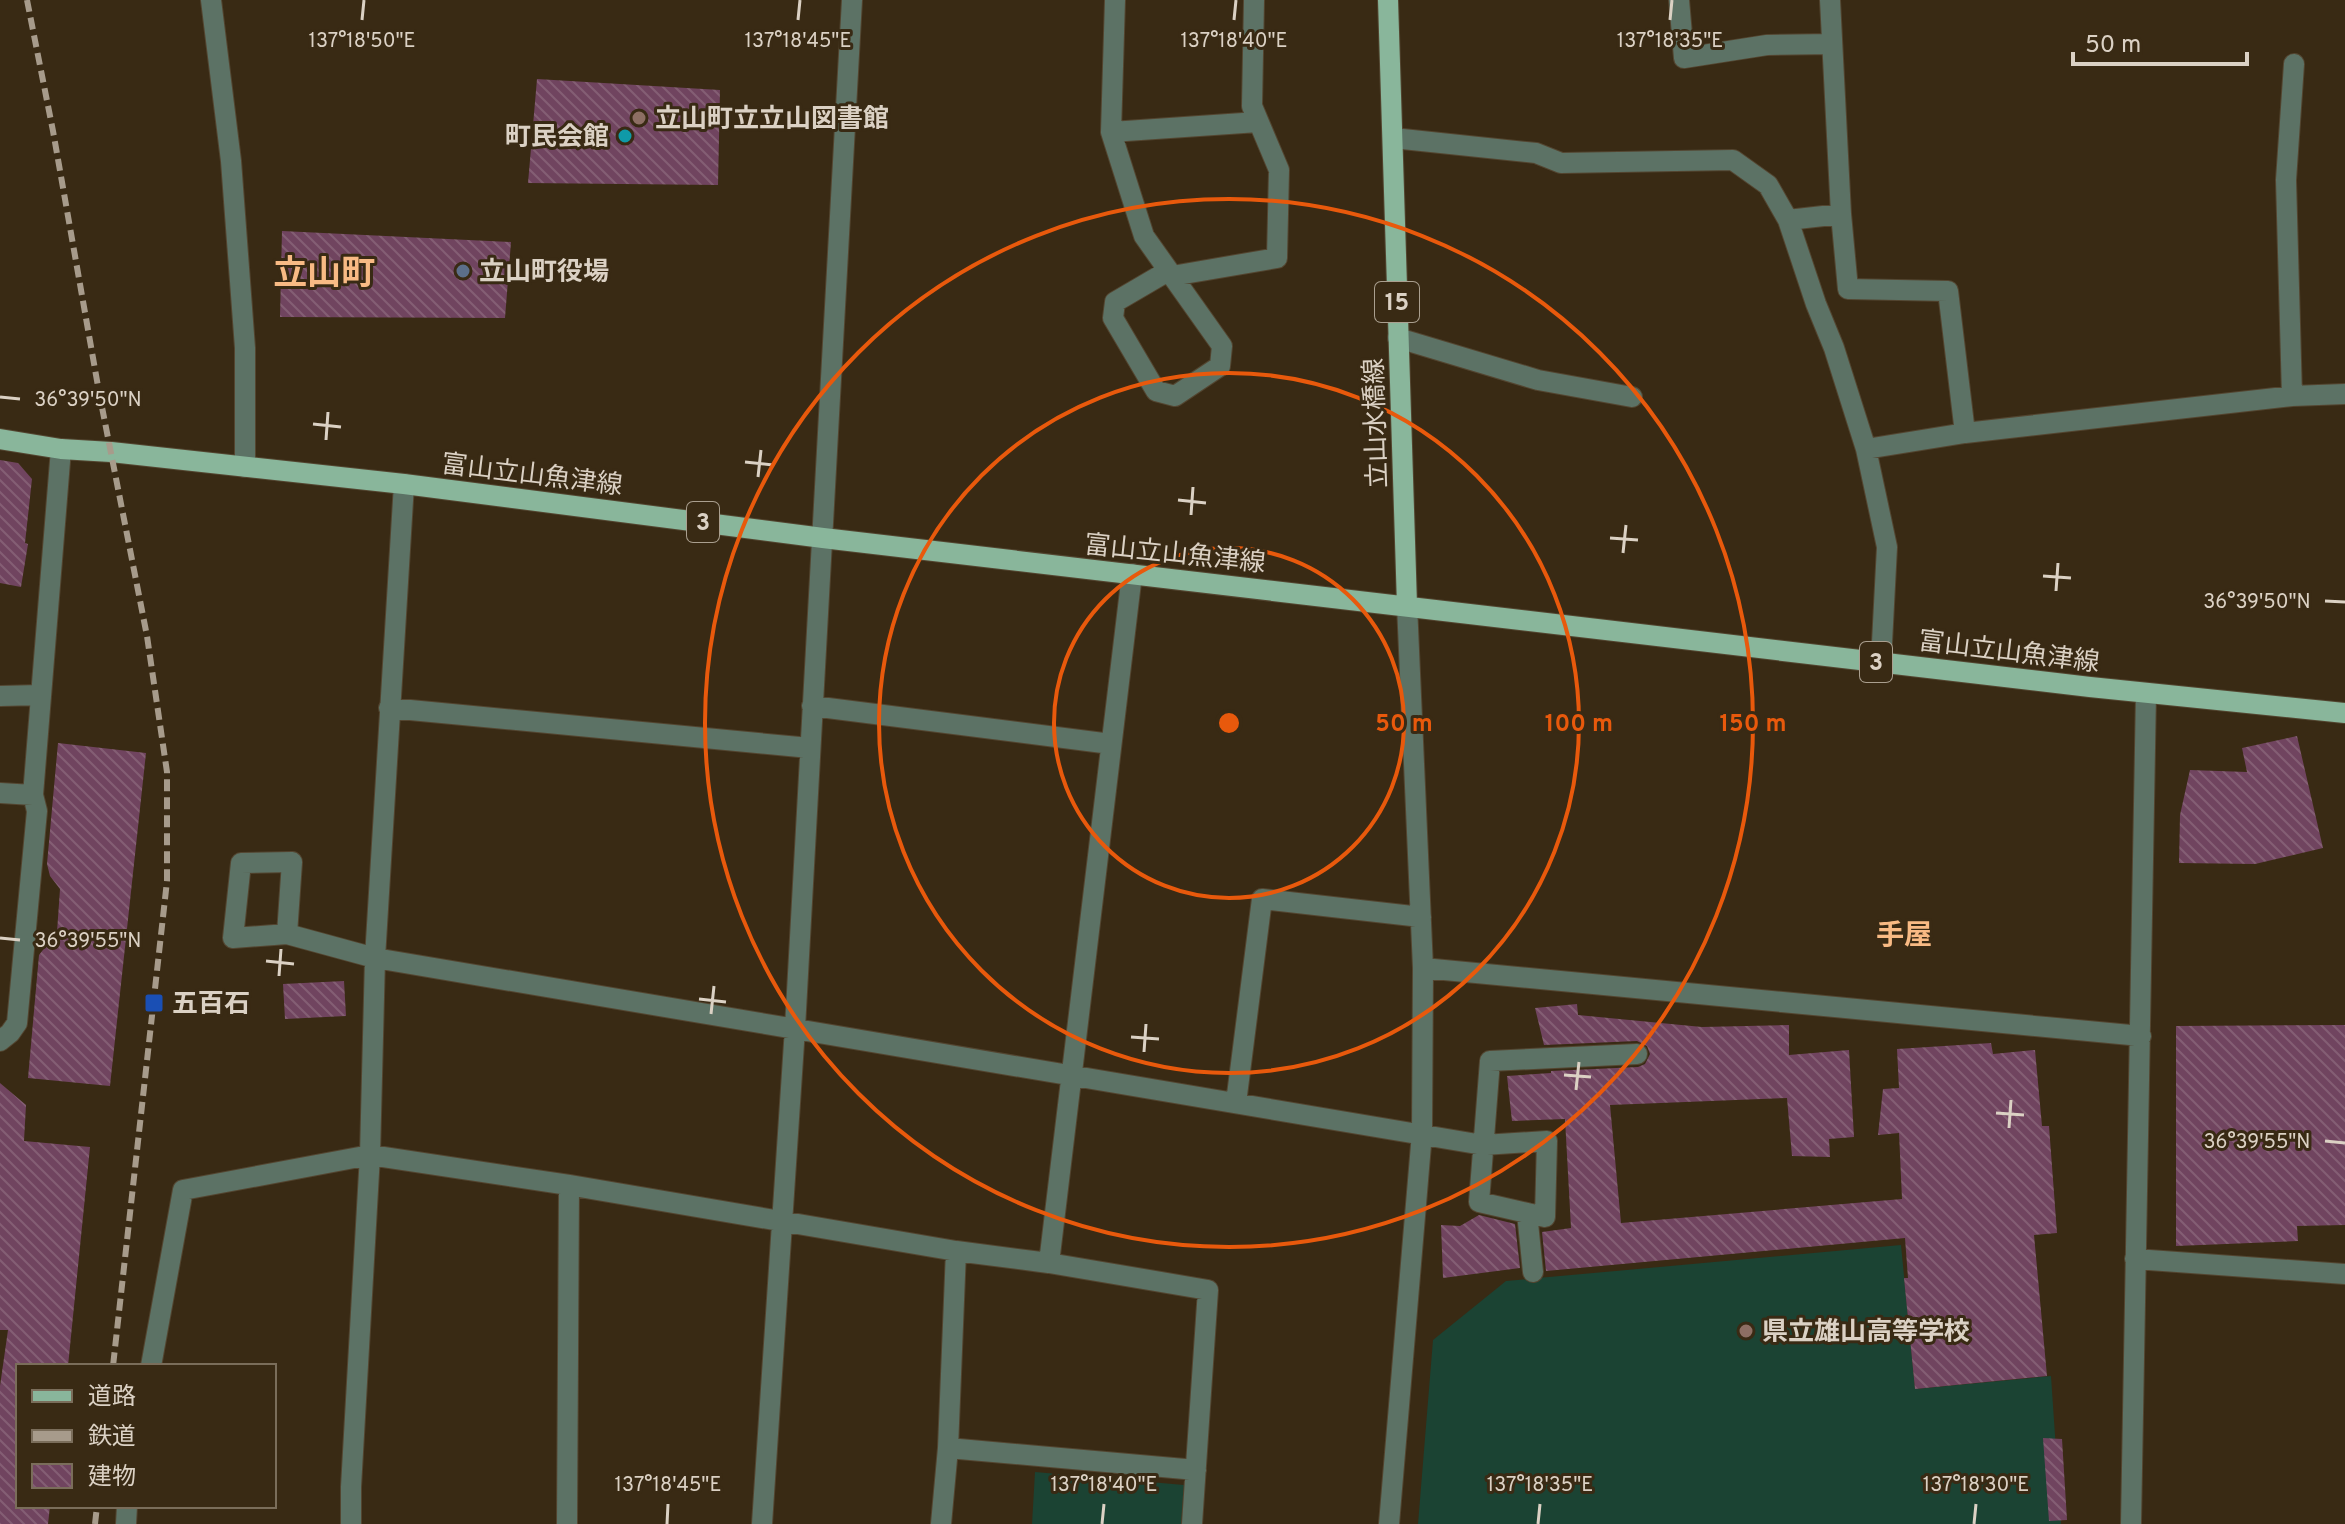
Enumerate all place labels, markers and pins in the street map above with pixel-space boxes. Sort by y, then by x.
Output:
place label: 立山町立立山図書館 [655,104,889,137]
marker: 立山町立立山図書館 [630,109,648,127]
place label: 町民会館 [505,122,609,155]
marker: 町民会館 [616,127,634,145]
place label: 立山町役場 [479,257,609,290]
marker: 立山町役場 [454,262,472,280]
centre of rings [1215,709,1243,737]
place label: 五百石 [172,989,250,1022]
marker: 五百石 [143,992,165,1014]
place label: 県立雄山高等学校 [1762,1317,1970,1350]
marker: 県立雄山高等学校 [1737,1322,1755,1340]

